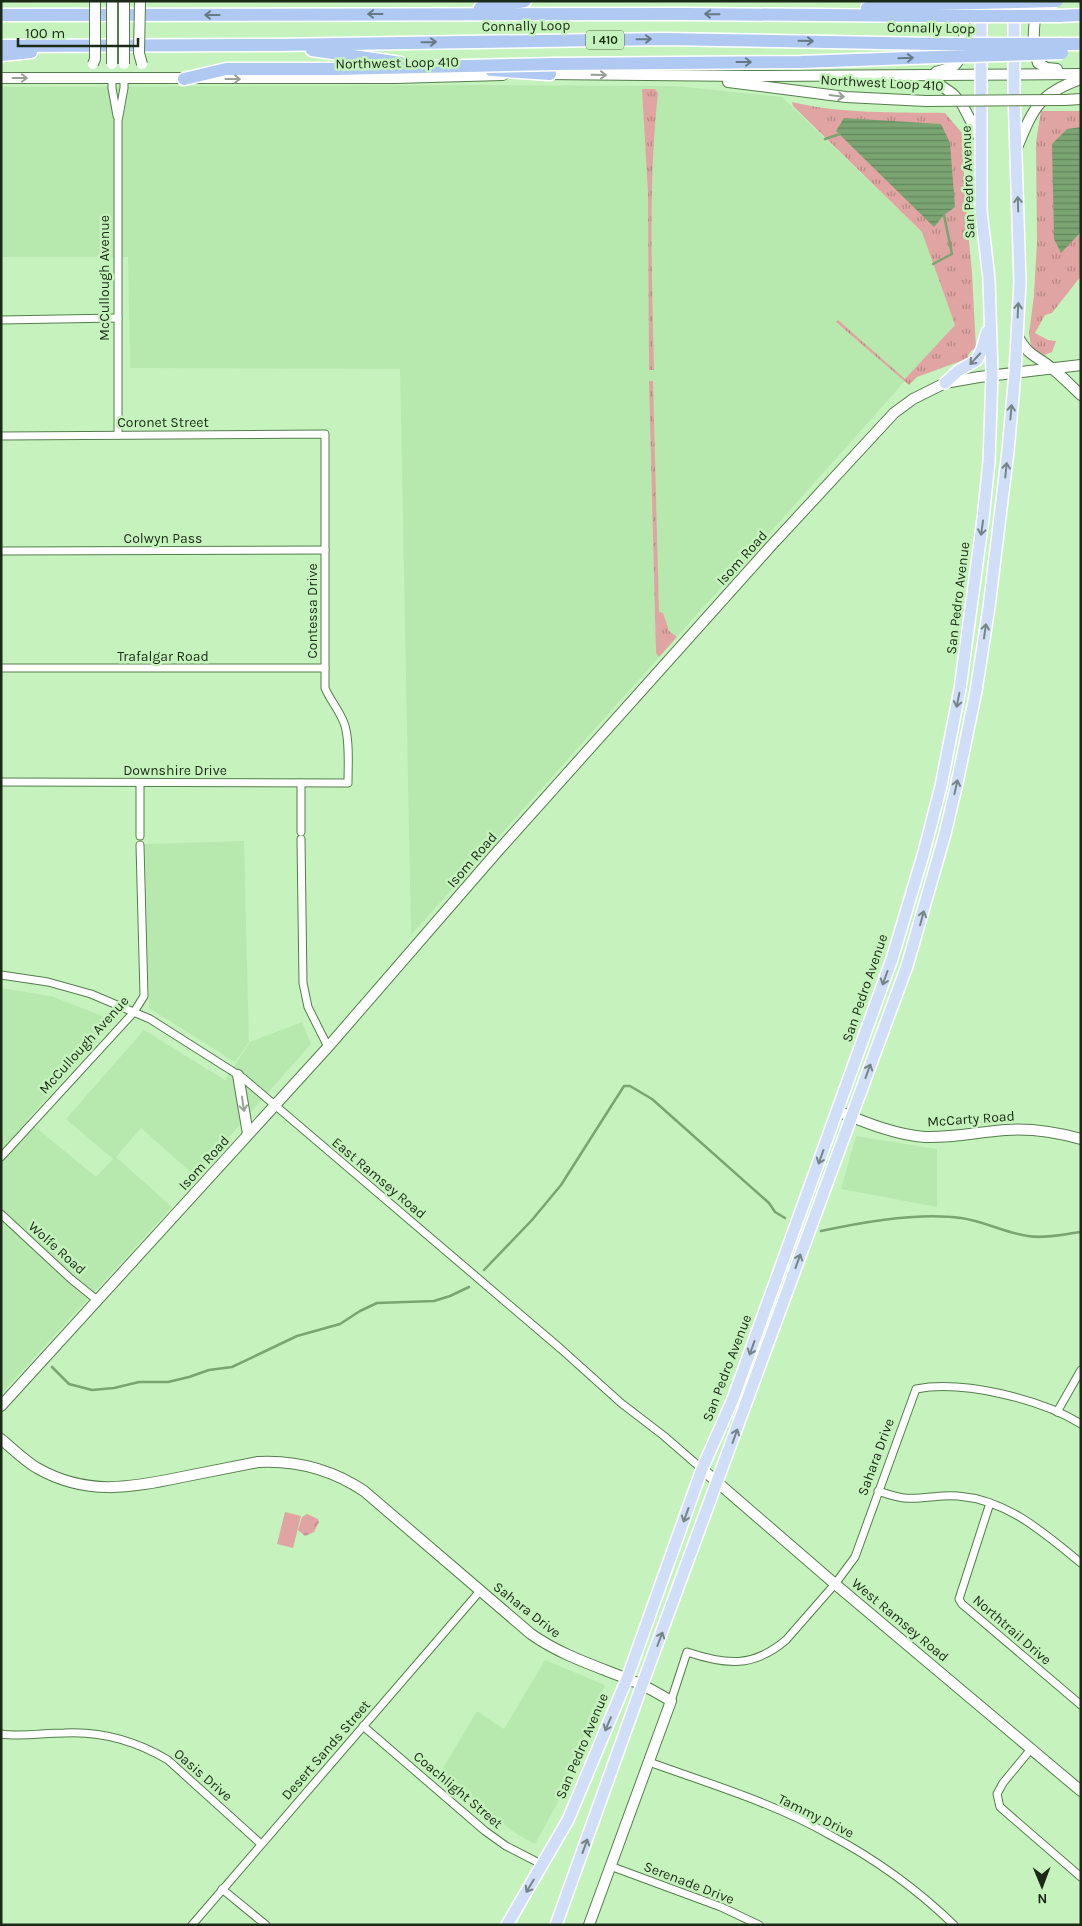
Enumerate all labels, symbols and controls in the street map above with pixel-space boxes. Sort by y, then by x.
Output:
one-way arrow [705,9,721,19]
one-way arrow [205,10,221,20]
one-way arrow [367,10,383,19]
scale bar [18,15,138,47]
street label: Connally Loop [482,17,570,35]
street label: Connally Loop [887,19,975,37]
text: 100 m [25,24,65,42]
road number: I 410 [586,30,624,50]
one-way arrow [636,34,652,44]
one-way arrow [420,37,437,47]
one-way arrow [798,37,814,46]
street label: Northwest Loop 410 [335,53,459,73]
one-way arrow [898,53,914,62]
one-way arrow [736,57,752,67]
one-way arrow [590,70,607,80]
street label: Northwest Loop 410 [820,71,944,95]
one-way arrow [12,73,28,83]
one-way arrow [225,74,241,83]
one-way arrow [829,91,845,101]
street label: San Pedro Avenue [958,125,978,239]
one-way arrow [1013,197,1023,213]
street label: McCullough Avenue [96,215,113,341]
one-way arrow [1014,302,1023,318]
one-way arrow [969,353,981,365]
one-way arrow [1006,404,1016,420]
street label: Coronet Street [117,414,209,431]
one-way arrow [1001,462,1011,478]
one-way arrow [977,520,987,536]
street label: Isom Road [713,527,771,589]
street label: Colwyn Pass [124,530,202,547]
street label: San Pedro Avenue [943,541,973,655]
street label: Contessa Drive [304,563,321,659]
one-way arrow [981,624,991,640]
street label: Trafalgar Road [117,648,209,665]
one-way arrow [953,691,963,707]
street label: Downshire Drive [123,762,227,779]
one-way arrow [952,780,961,796]
street label: Isom Road [443,829,501,891]
one-way arrow [917,910,927,926]
street label: San Pedro Avenue [839,932,891,1044]
one-way arrow [880,970,889,986]
street label: McCullough Avenue [36,993,132,1097]
one-way arrow [864,1064,873,1079]
one-way arrow [238,1096,248,1112]
street label: McCarty Road [927,1107,1015,1131]
street label: Isom Road [175,1132,233,1194]
street label: East Ramsey Road [329,1134,429,1222]
one-way arrow [816,1149,825,1164]
street label: Wolfe Road [25,1218,89,1278]
one-way arrow [794,1254,803,1269]
street label: San Pedro Avenue [699,1312,755,1424]
one-way arrow [747,1339,756,1355]
street label: Sahara Drive [854,1416,898,1498]
one-way arrow [731,1428,740,1444]
one-way arrow [681,1507,690,1522]
street label: West Ramsey Road [848,1575,952,1665]
street label: Sahara Drive [490,1578,564,1642]
street label: Northtrail Drive [969,1591,1055,1669]
one-way arrow [656,1632,665,1648]
street label: San Pedro Avenue [552,1691,612,1801]
street label: Desert Sands Street [278,1697,374,1803]
one-way arrow [603,1716,612,1731]
street label: Oasis Drive [170,1745,236,1805]
street label: Coachlight Street [410,1748,506,1832]
street label: Tammy Drive [775,1790,857,1842]
one-way arrow [580,1838,590,1854]
street label: Serenade Drive [641,1858,737,1908]
north arrow [1017,1861,1067,1911]
one-way arrow [525,1878,535,1892]
text: N [1037,1890,1047,1907]

